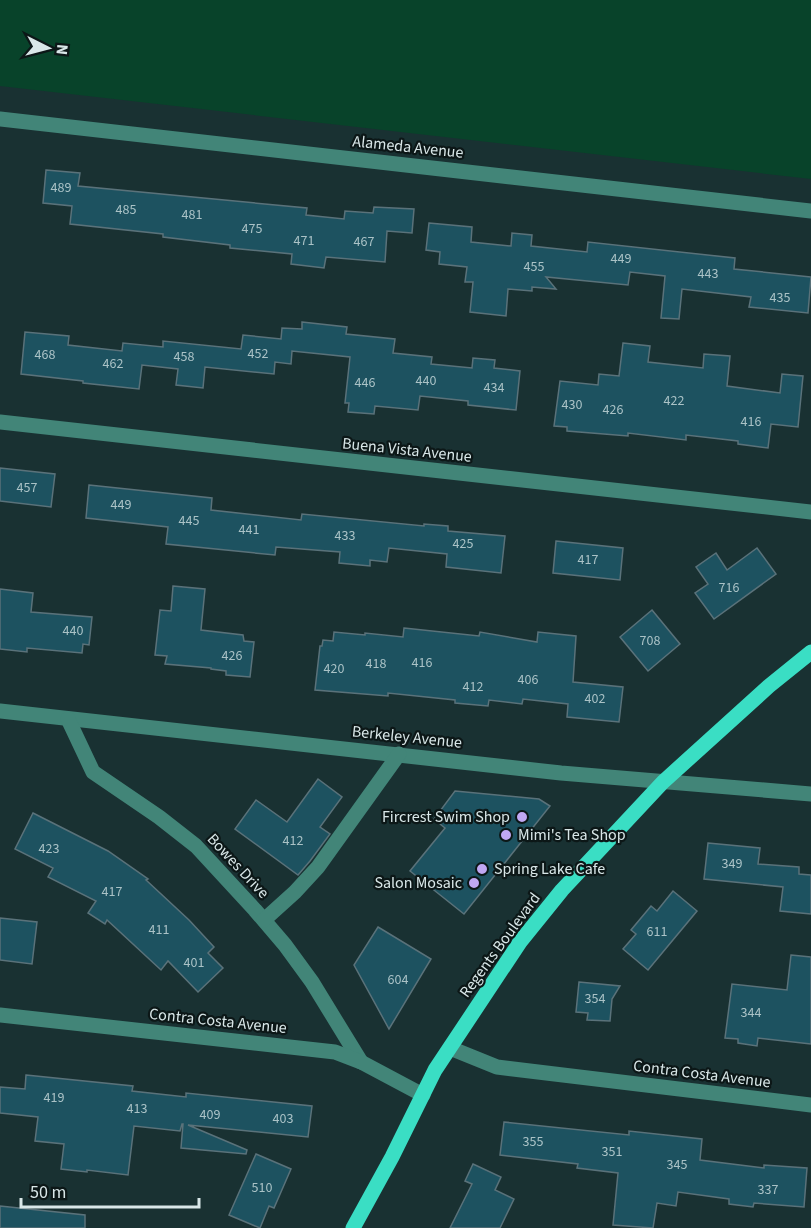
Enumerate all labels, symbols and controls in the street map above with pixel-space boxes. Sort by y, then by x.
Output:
north arrow [18,18,78,78]
text: N [50,43,73,56]
street label: Alameda Avenue [351,130,465,164]
house number: 489 [51,178,71,198]
house number: 485 [116,200,136,220]
house number: 481 [182,205,202,225]
house number: 475 [242,219,262,239]
house number: 471 [294,231,314,251]
house number: 467 [354,232,374,252]
house number: 449 [611,249,631,269]
house number: 455 [524,257,544,277]
house number: 443 [698,264,718,284]
house number: 435 [770,288,790,308]
house number: 452 [248,344,268,364]
house number: 468 [35,345,55,365]
house number: 458 [174,347,194,367]
house number: 462 [103,354,123,374]
house number: 440 [416,371,436,391]
house number: 446 [355,373,375,393]
house number: 434 [484,378,504,398]
house number: 422 [664,391,684,411]
house number: 430 [562,395,582,415]
house number: 426 [603,400,623,420]
house number: 416 [741,412,761,432]
street label: Buena Vista Avenue [341,432,473,468]
house number: 457 [17,478,37,498]
house number: 449 [111,495,131,515]
house number: 445 [179,511,199,531]
house number: 441 [239,520,259,540]
house number: 433 [335,526,355,546]
house number: 425 [453,534,473,554]
house number: 417 [578,550,598,570]
house number: 716 [719,578,739,598]
house number: 440 [63,621,83,641]
house number: 708 [640,631,660,651]
house number: 426 [222,646,242,666]
house number: 416 [412,653,432,673]
house number: 418 [366,654,386,674]
house number: 420 [324,659,344,679]
house number: 406 [518,670,538,690]
house number: 412 [463,677,483,697]
house number: 402 [585,689,605,709]
street label: Berkeley Avenue [351,720,463,754]
place label: Fircrest Swim Shop [382,806,510,828]
marker: Fircrest Swim Shop [515,810,529,824]
place label: Mimi's Tea Shop [518,824,626,846]
marker: Mimi's Tea Shop [499,828,513,842]
street label: Bowes Drive [202,829,274,904]
house number: 412 [283,831,303,851]
house number: 423 [39,839,59,859]
house number: 349 [722,854,742,874]
place label: Spring Lake Cafe [494,858,605,880]
marker: Spring Lake Cafe [475,862,489,876]
place label: Salon Mosaic [374,872,462,894]
marker: Salon Mosaic [467,876,481,890]
house number: 417 [102,882,122,902]
street label: Regents Boulevard [454,888,546,1002]
house number: 411 [149,920,169,940]
house number: 611 [647,922,667,942]
house number: 401 [184,953,204,973]
house number: 604 [388,970,408,990]
house number: 354 [585,989,605,1009]
street label: Contra Costa Avenue [148,1003,288,1039]
house number: 344 [741,1003,761,1023]
street label: Contra Costa Avenue [632,1055,772,1093]
house number: 419 [44,1088,64,1108]
house number: 413 [127,1099,147,1119]
house number: 409 [200,1105,220,1125]
house number: 403 [273,1109,293,1129]
house number: 355 [523,1132,543,1152]
house number: 351 [602,1142,622,1162]
house number: 345 [667,1155,687,1175]
scale bar [21,1171,200,1209]
house number: 510 [252,1178,272,1198]
text: 50 m [30,1180,66,1205]
house number: 337 [758,1180,778,1200]

